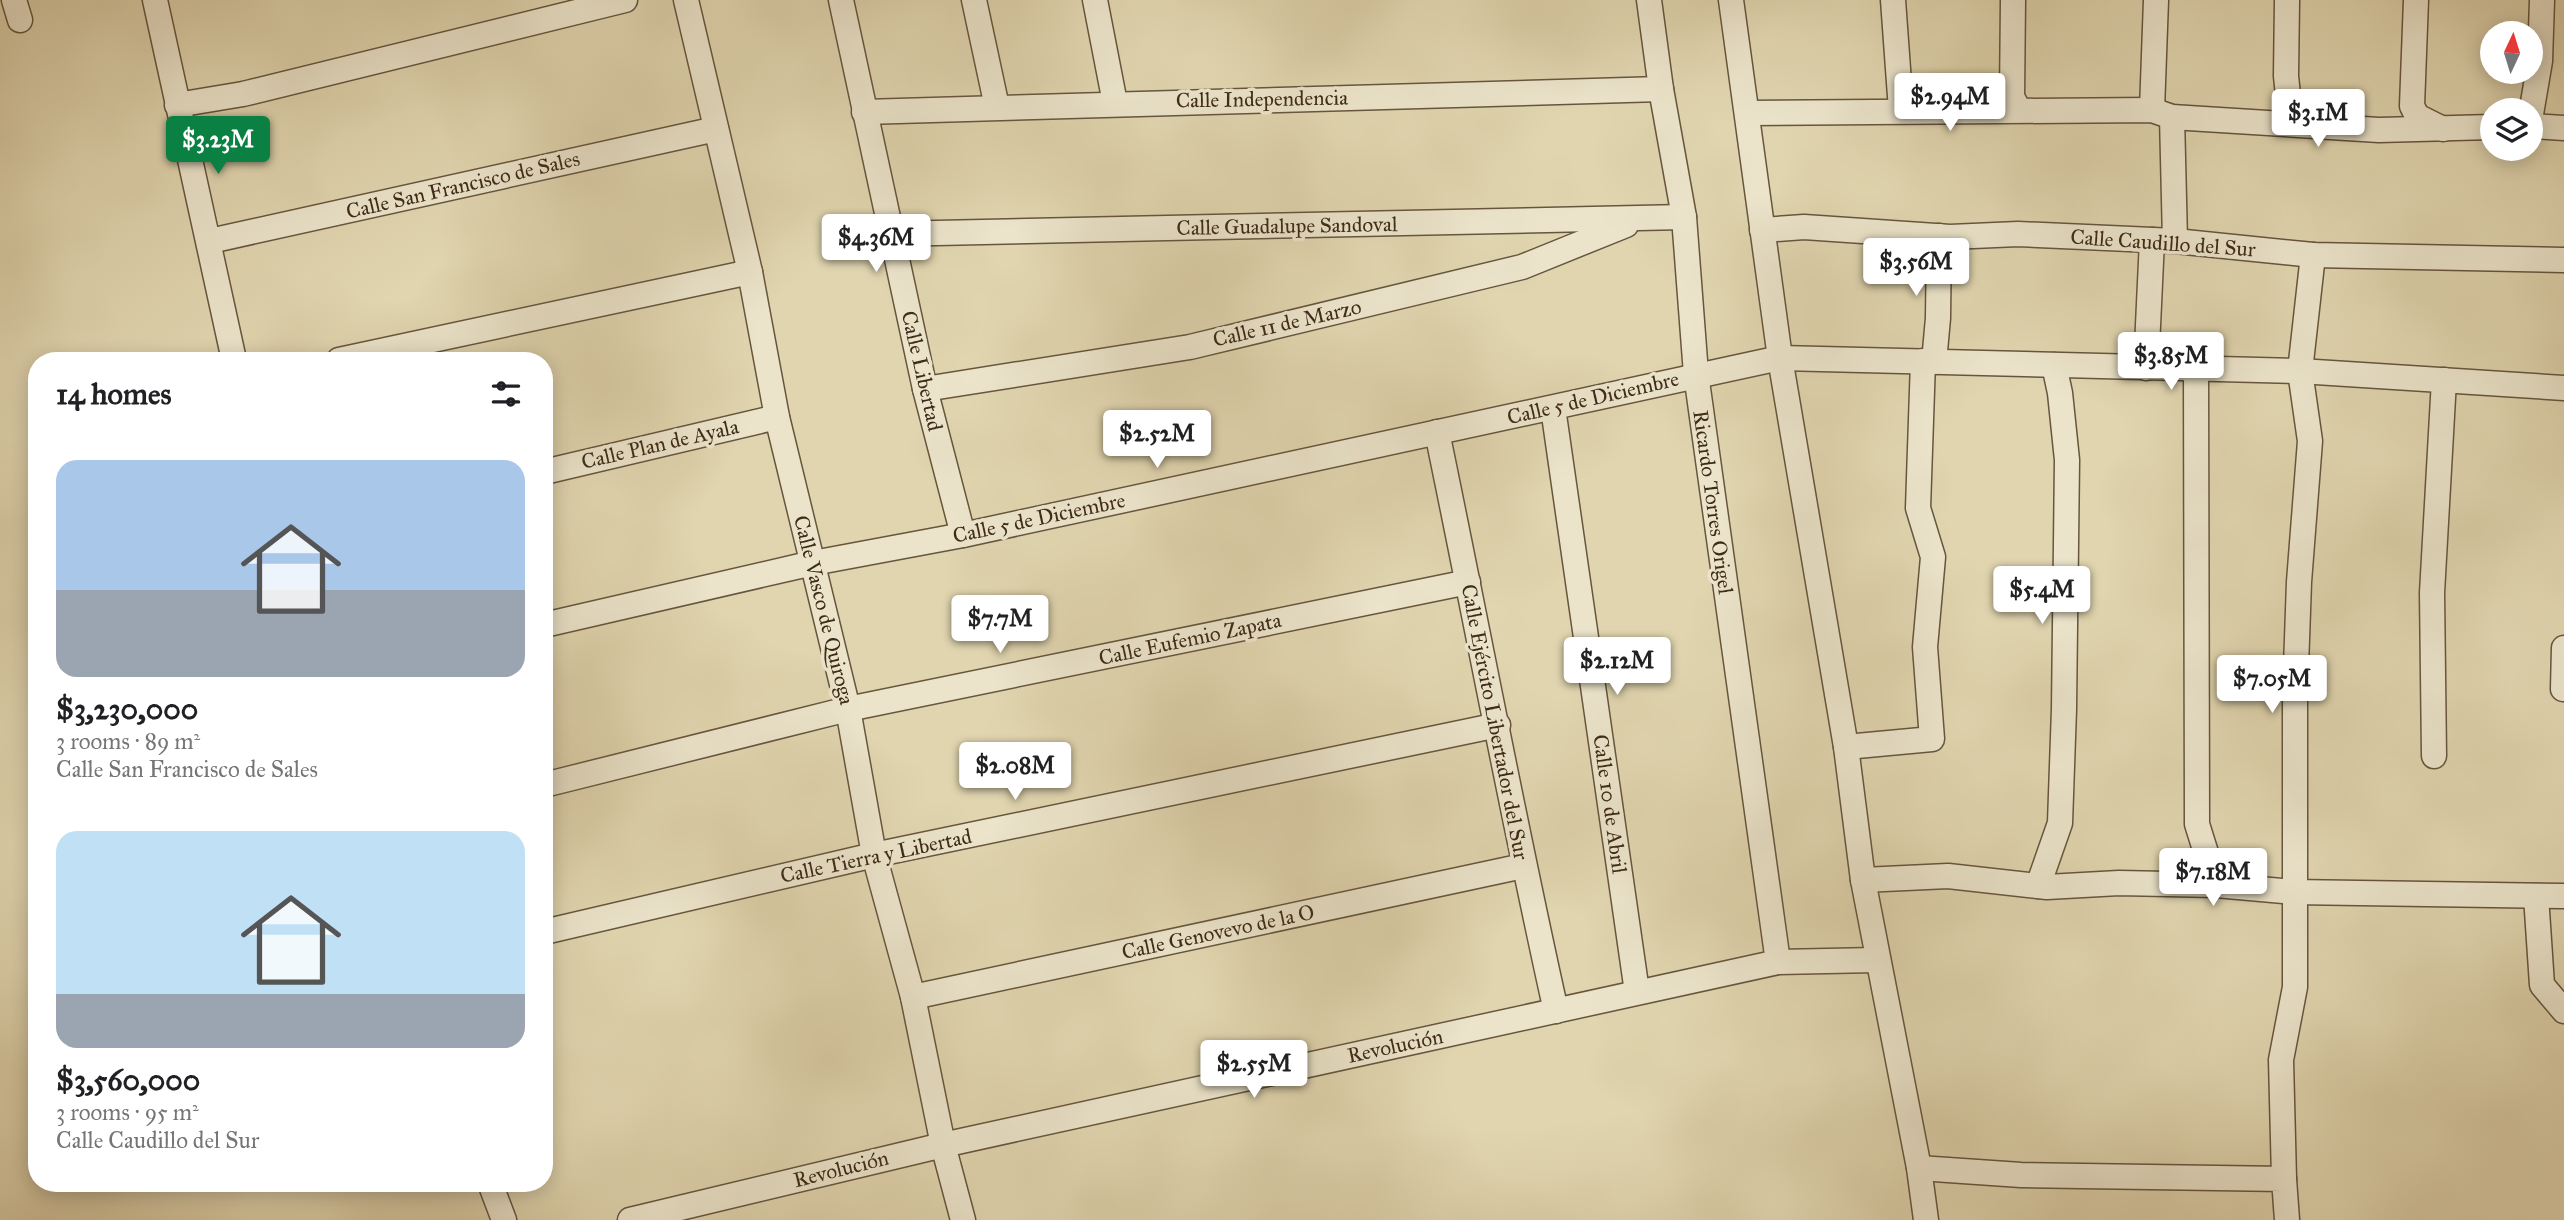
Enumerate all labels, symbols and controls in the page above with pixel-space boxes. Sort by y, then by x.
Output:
north arrow [2480,21,2543,84]
map controls [2480,21,2543,161]
pin: $2.94M [1893,74,2007,133]
text: $2.94M [1910,82,1990,110]
street label: Calle Independencia [1176,84,1348,114]
pin: $3.1M [2269,90,2367,149]
text: $3.1M [2288,98,2348,126]
button: layers [2480,98,2543,161]
pin: $3.23M [161,116,275,176]
text: $3.23M [182,125,254,153]
street label: Calle San Francisco de Sales [344,145,582,225]
street label: Calle Guadalupe Sandoval [1176,211,1398,241]
pin: $4.36M [819,215,933,274]
text: $4.36M [838,223,914,251]
street label: Calle Caudillo del Sur [2070,224,2257,262]
pin: $3.56M [1859,238,1973,298]
text: $3.56M [1879,247,1953,275]
street label: Calle 11 de Marzo [1210,293,1364,353]
street label: Calle Libertad [896,308,949,434]
pin: $3.85M [2114,332,2228,392]
text: $3.85M [2134,341,2208,369]
street label: Calle 5 de Diciembre [1505,366,1682,430]
icon: filters [487,375,525,413]
text: 14 homes [56,376,171,412]
street label: Ricardo Torres Origel [1687,408,1739,596]
pin: $2.52M [1100,410,1214,470]
street label: Calle Plan de Ayala [579,413,741,475]
text: $2.52M [1119,419,1195,447]
street label: Calle 5 de Diciembre [950,487,1128,549]
icon: home [228,506,354,632]
street label: Calle Vasco de Quiroga [788,513,860,707]
pin: $5.4M [1993,566,2091,626]
text: $5.4M [2009,575,2075,603]
street label: Calle Ejército Libertador del Sur [1456,582,1535,862]
pin: $7.7M [951,596,1049,655]
text: $7.7M [967,604,1033,632]
street label: Calle Eufemio Zapata [1096,607,1284,671]
pin: $2.12M [1560,638,1674,697]
text: $2.12M [1580,646,1654,674]
pin: $7.05M [2215,656,2329,715]
text: $7.05M [2233,664,2311,692]
text: $3,230,000 [56,691,198,727]
text: 3 rooms · 89 m² [56,727,200,755]
street label: Calle 10 de Abril [1587,733,1633,875]
pin: $2.08M [958,742,1072,802]
text: $2.08M [975,751,1055,779]
text: Calle San Francisco de Sales [56,755,318,783]
street label: Calle Tierra y Libertad [778,823,974,889]
pin: $7.18M [2156,848,2270,908]
text: $7.18M [2175,857,2251,885]
icon: home [228,877,354,1003]
street label: Calle Genovevo de la O [1119,899,1317,965]
street label: Revolución [1345,1023,1445,1069]
pin: $2.55M [1197,1040,1311,1100]
text: $2.55M [1216,1049,1292,1077]
text: $3,560,000 [56,1062,200,1098]
text: 3 rooms · 95 m² [56,1098,199,1126]
text: Calle Caudillo del Sur [56,1126,259,1154]
street label: Revolución [791,1145,891,1193]

